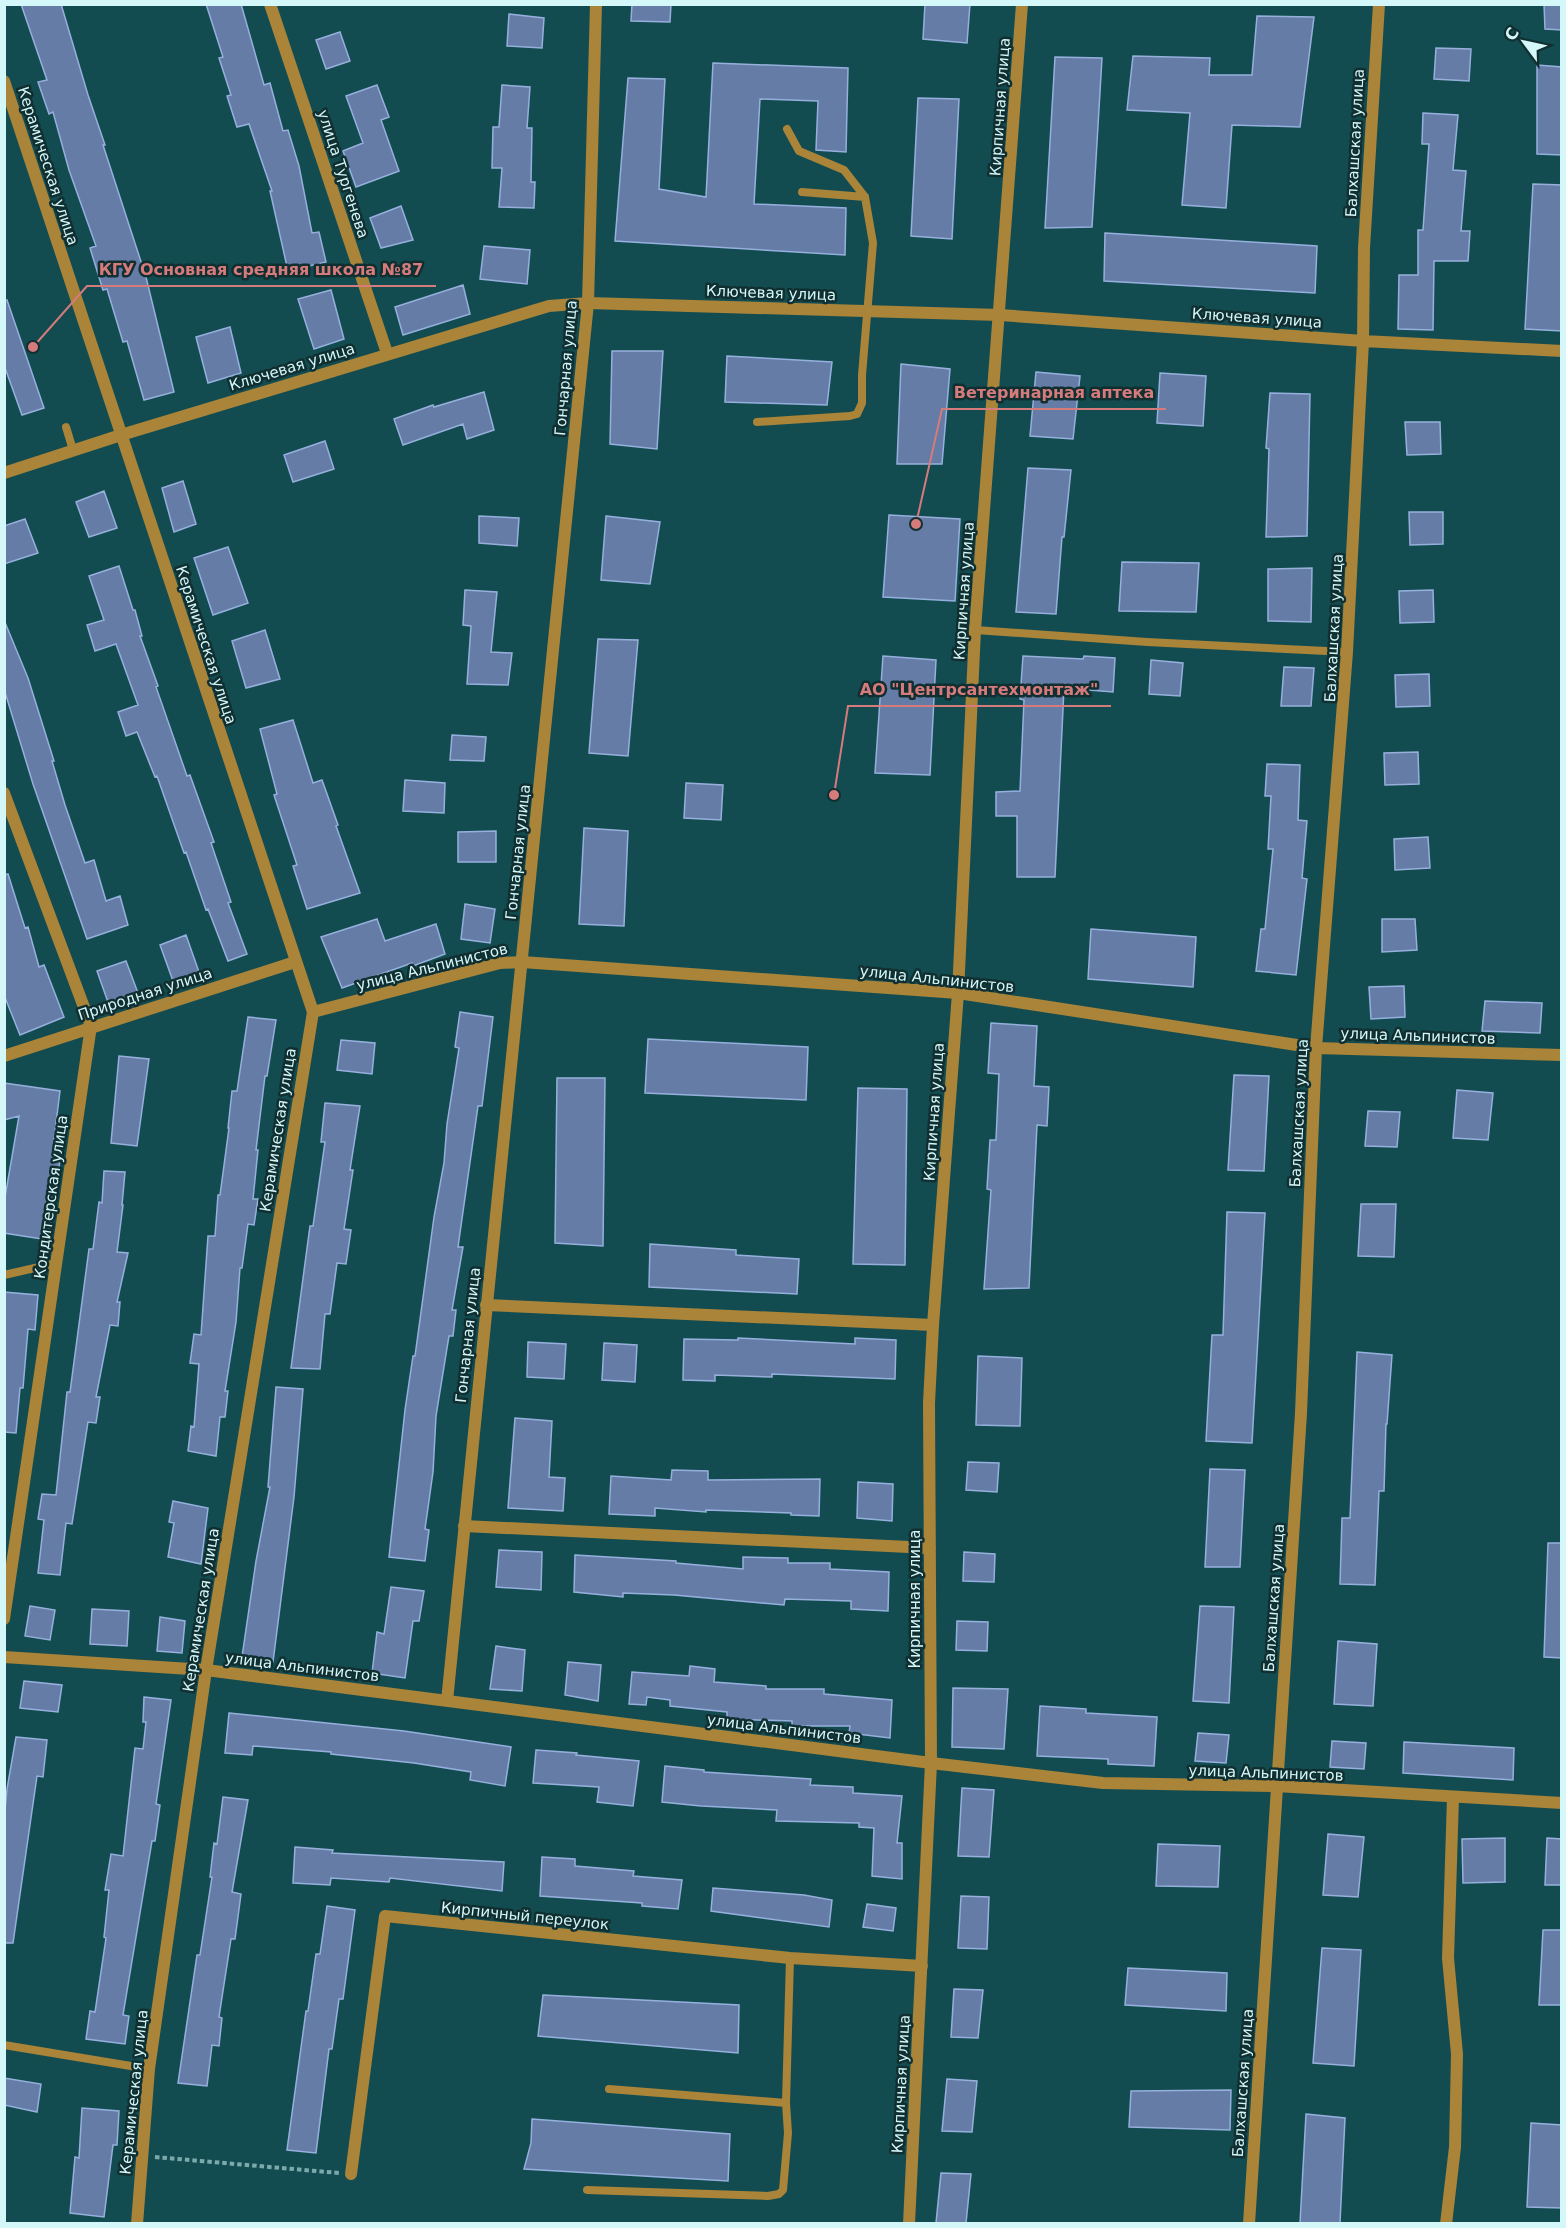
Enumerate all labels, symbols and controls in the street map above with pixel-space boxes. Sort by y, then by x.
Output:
north arrow [1494,12,1554,72]
text: С [1501,24,1523,44]
street label: Кирпичная улица [986,37,1014,177]
street label: Балхашская улица [1342,68,1368,218]
street label: Керамическая улица [14,84,82,248]
street label: улица Тургенева [314,107,372,241]
callout: КГУ Основная средняя школа №87 [87,252,436,286]
text: КГУ Основная средняя школа №87 [99,260,423,279]
street label: Ключевая улица [706,282,836,304]
street label: Гончарная улица [551,299,581,437]
street label: Ключевая улица [1191,304,1323,332]
street label: Ключевая улица [227,339,357,395]
callout: Ветеринарная аптека [942,375,1166,409]
text: Ветеринарная аптека [954,383,1154,402]
street label: Кирпичная улица [950,521,978,661]
street label: Балхашская улица [1321,553,1347,703]
street label: Керамическая улица [172,563,240,727]
callout: АО "Центрсантехмонтаж" [848,672,1111,706]
text: АО "Центрсантехмонтаж" [860,680,1098,699]
street label: Гончарная улица [502,783,534,921]
street label: улица Альпинистов [355,939,509,995]
street label: улица Альпинистов [859,962,1015,996]
street label: Природная улица [76,964,214,1024]
street label: улица Альпинистов [1340,1024,1496,1048]
street label: Балхашская улица [1286,1038,1312,1188]
street label: Кирпичная улица [920,1042,948,1182]
street label: Керамическая улица [256,1047,300,1213]
street label: Кондитерская улица [31,1114,71,1280]
street label: Гончарная улица [452,1266,484,1404]
street label: Балхашская улица [1260,1523,1288,1673]
street label: Керамическая улица [179,1527,223,1693]
street label: Кирпичная улица [906,1530,924,1668]
street label: улица Альпинистов [224,1649,380,1685]
street label: улица Альпинистов [706,1711,862,1747]
street label: улица Альпинистов [1188,1761,1344,1785]
street label: Кирпичный переулок [440,1898,610,1934]
street label: Балхашская улица [1229,2008,1257,2158]
street label: Керамическая улица [116,2009,152,2175]
street label: Кирпичная улица [888,2014,914,2154]

